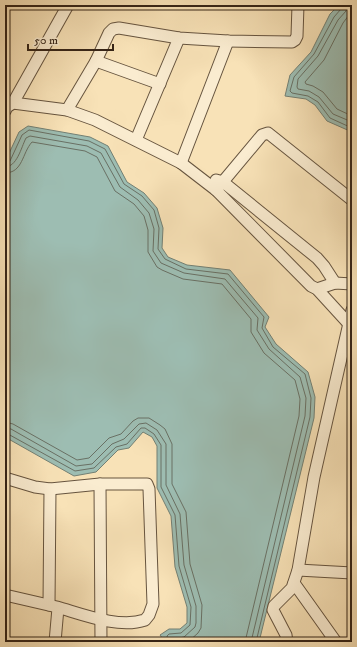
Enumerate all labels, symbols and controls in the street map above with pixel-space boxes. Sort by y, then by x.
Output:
scale bar [28,26,113,52]
text: 50 m [34,33,58,48]

